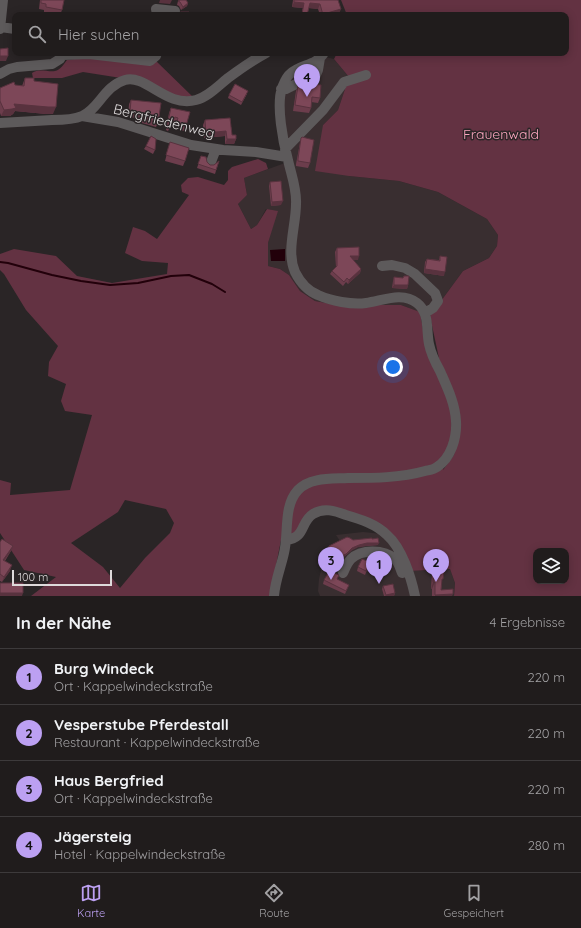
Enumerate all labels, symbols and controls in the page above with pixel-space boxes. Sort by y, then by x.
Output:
search box [12,12,569,56]
icon: search [26,23,48,45]
text: Hier suchen [58,25,139,44]
pin: 4 [294,64,320,97]
street label: Bergfriedenweg [111,100,217,142]
park label: Frauenwald [463,125,539,143]
your location [383,357,403,377]
pin: 3 [318,547,344,580]
map controls [533,548,569,584]
button: layers [533,548,569,584]
pin: 2 [423,549,449,582]
pin: 1 [366,551,392,584]
scale bar [12,568,112,587]
text: 100 m [18,570,48,584]
text: In der Nähe [16,612,112,633]
text: 4 Ergebnisse [489,614,565,630]
text: Burg Windeck [54,659,154,678]
text: 1 [26,669,32,685]
text: 220 m [527,669,565,685]
text: Ort · Kappelwindeckstraße [54,678,213,694]
text: Vesperstube Pferdestall [54,715,229,734]
text: 2 [25,725,33,741]
text: 220 m [527,725,565,741]
text: Restaurant · Kappelwindeckstraße [54,734,260,750]
text: Haus Bergfried [54,771,164,790]
text: 3 [26,781,32,797]
text: 220 m [527,781,565,797]
text: Ort · Kappelwindeckstraße [54,790,213,806]
text: Jägersteig [54,827,132,846]
text: 4 [25,837,33,853]
text: 280 m [528,837,565,853]
text: Hotel · Kappelwindeckstraße [54,846,225,862]
tab: Karte [77,882,105,920]
tab: Route [259,882,289,920]
tab: Gespeichert [444,882,504,920]

